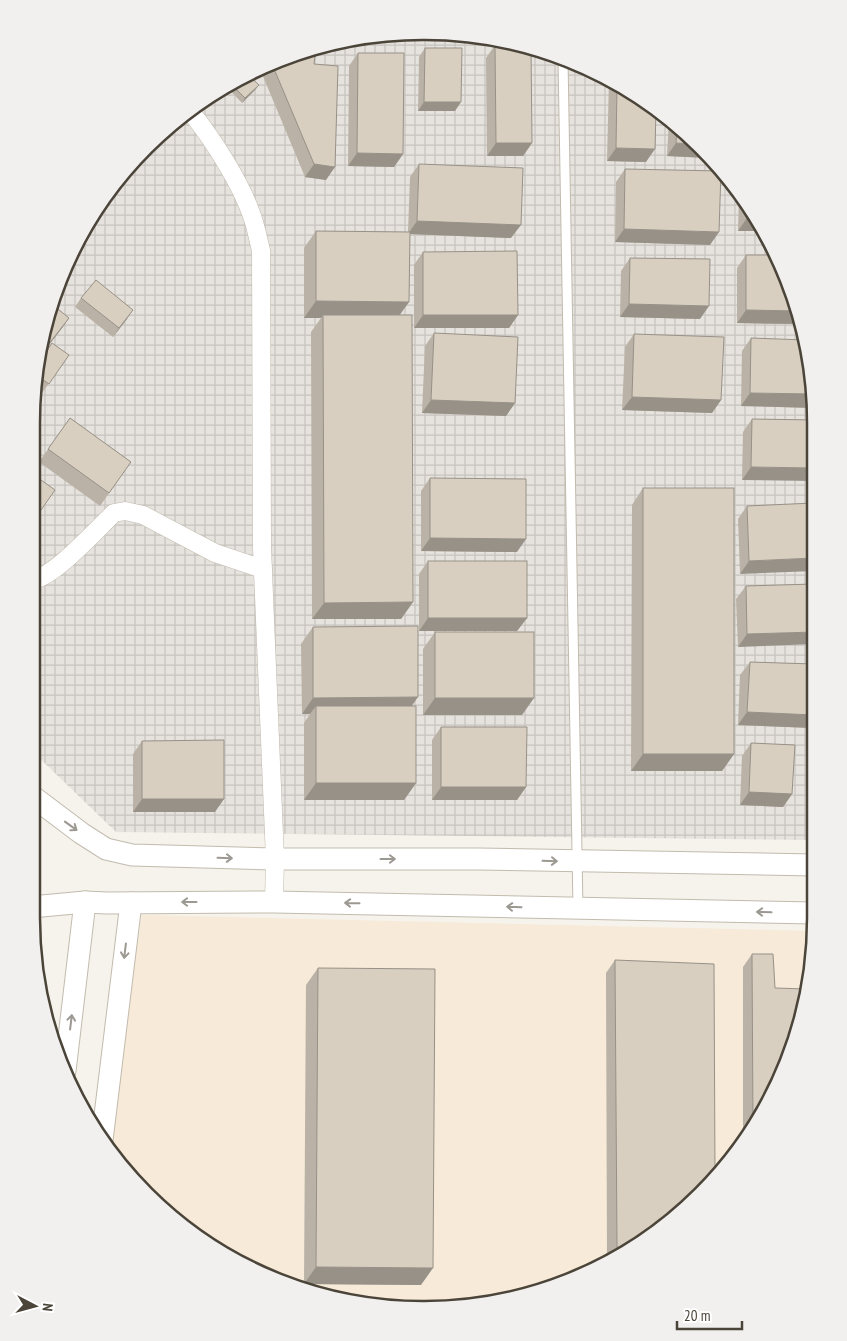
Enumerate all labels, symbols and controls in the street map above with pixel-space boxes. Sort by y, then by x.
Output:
one-way arrow [64,820,77,831]
one-way arrow [217,853,233,863]
one-way arrow [380,854,396,864]
one-way arrow [542,856,558,866]
one-way arrow [181,898,197,907]
one-way arrow [344,898,360,908]
one-way arrow [506,902,522,911]
one-way arrow [756,907,772,917]
one-way arrow [120,943,130,959]
one-way arrow [66,1015,76,1031]
north arrow [10,1281,60,1331]
scale bar [677,1298,742,1330]
text: N [39,1303,57,1312]
text: 20 m [684,1306,710,1325]

